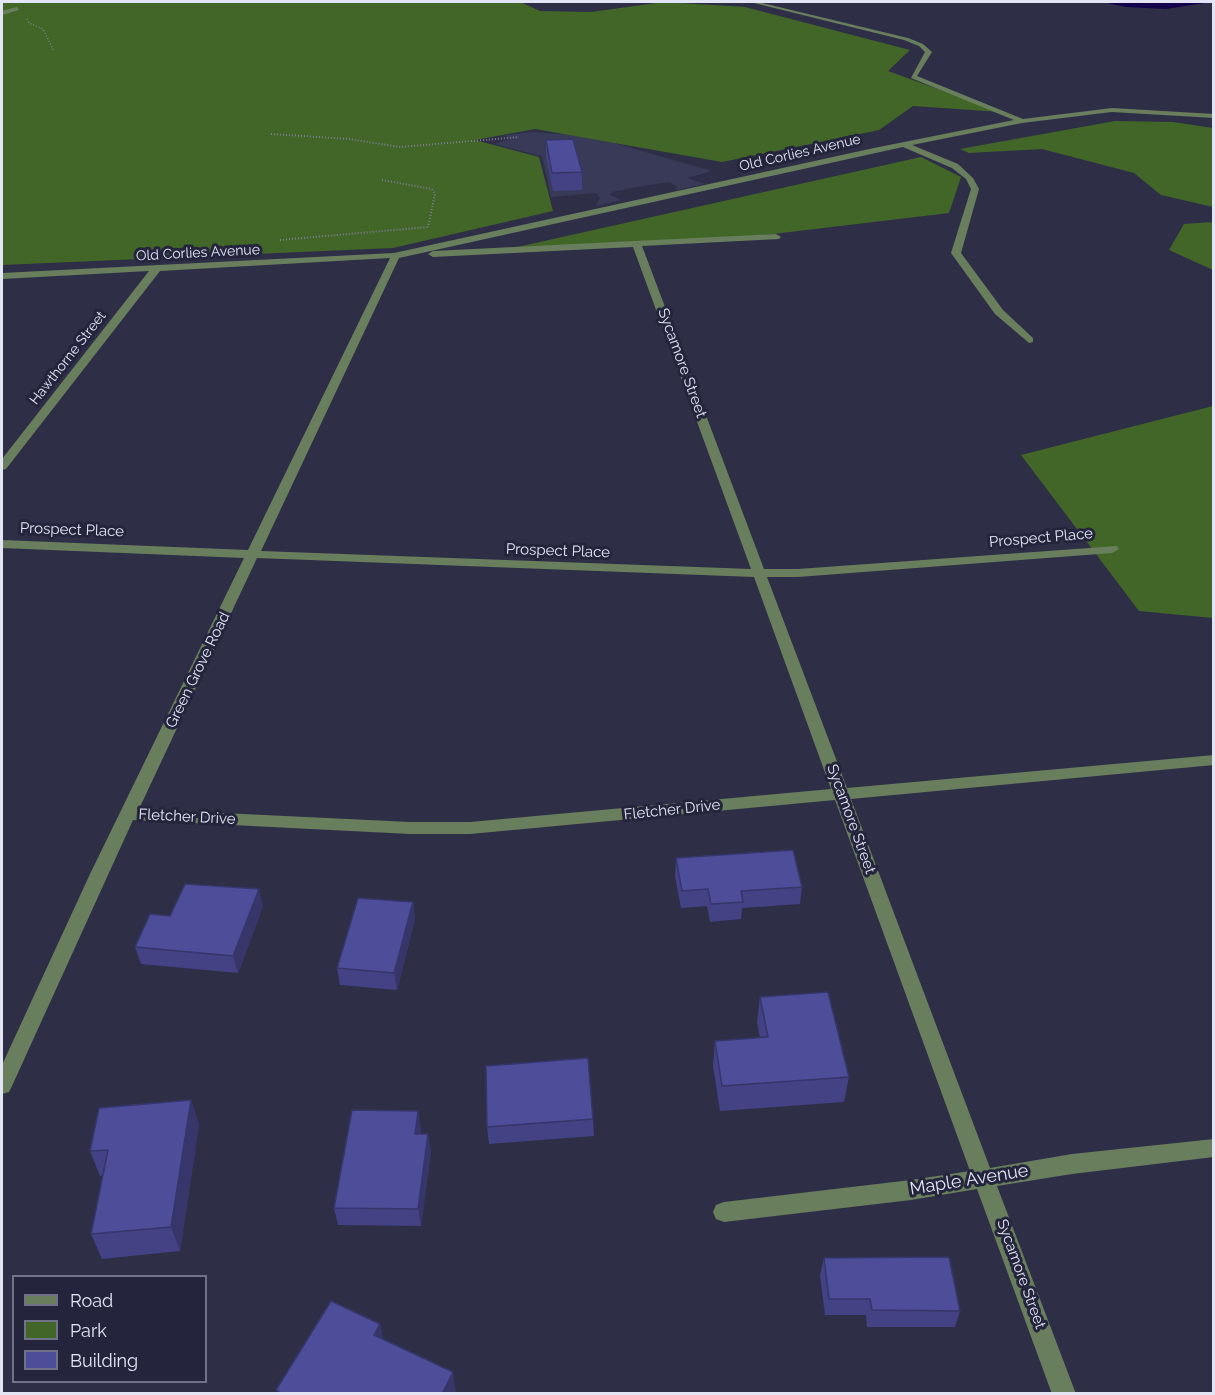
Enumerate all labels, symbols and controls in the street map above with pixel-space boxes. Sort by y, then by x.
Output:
street label: Old Corlies Avenue [738,131,862,175]
street label: Old Corlies Avenue [136,241,260,265]
street label: Sycamore Street [654,306,710,420]
street label: Hawthorne Street [26,308,110,408]
street label: Prospect Place [20,519,124,541]
street label: Prospect Place [988,524,1094,552]
street label: Prospect Place [506,540,610,562]
street label: Green Grove Road [162,609,234,731]
street label: Sycamore Street [823,762,879,876]
street label: Fletcher Drive [623,796,721,824]
street label: Fletcher Drive [138,805,236,829]
street label: Maple Avenue [908,1160,1030,1200]
street label: Sycamore Street [993,1217,1049,1331]
legend [12,1275,207,1383]
text: Road [70,1290,113,1311]
text: Park [70,1320,107,1341]
text: Building [70,1350,138,1371]

